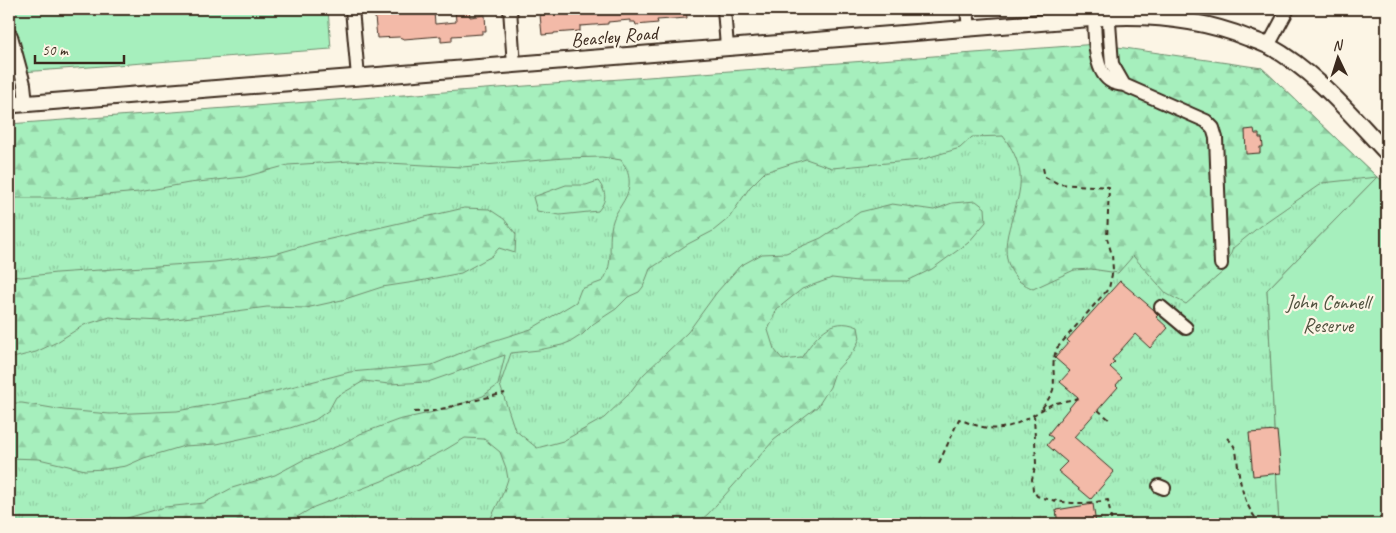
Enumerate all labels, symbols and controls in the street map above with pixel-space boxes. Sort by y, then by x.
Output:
street label: Beasley Road [570,20,661,53]
scale bar [35,32,124,64]
north arrow [1314,32,1364,82]
text: N [1332,37,1344,54]
text: 50 m [42,41,69,60]
park label: John Connell Reserve [1285,290,1374,338]

